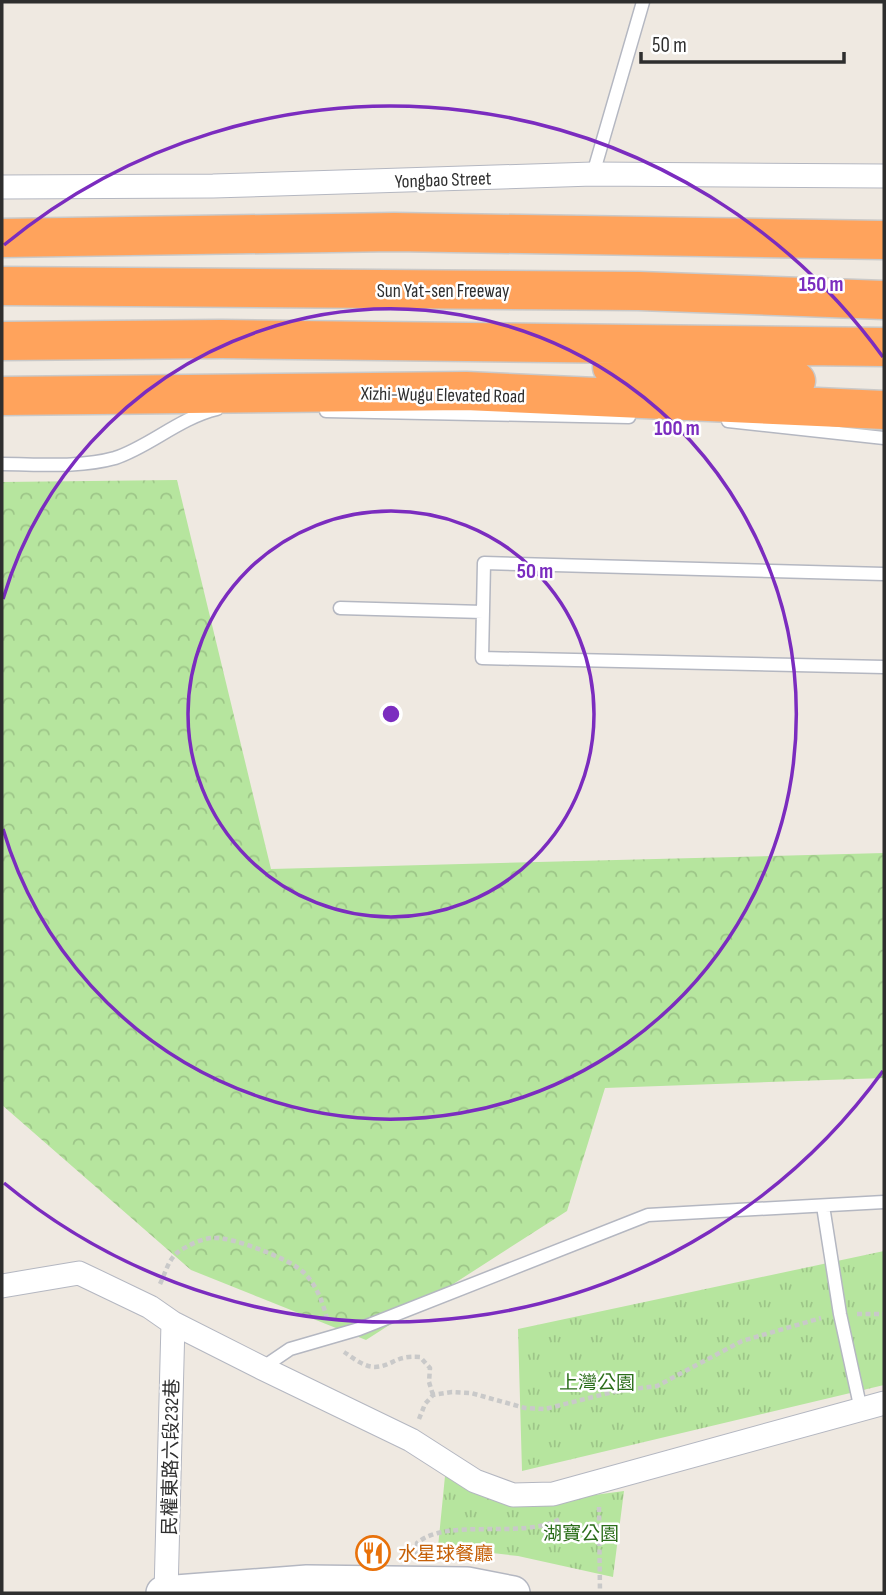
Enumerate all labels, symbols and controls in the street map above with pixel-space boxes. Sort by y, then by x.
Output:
scale bar [641,21,844,65]
text: 50 m [652,33,687,58]
street label: Yongbao Street [394,167,492,194]
text: 150 m [799,272,843,297]
street label: Sun Yat-sen Freeway [377,280,510,303]
street label: Xizhi-Wugu Elevated Road [360,383,525,408]
text: 100 m [654,416,700,441]
text: 50 m [517,559,553,584]
centre of rings [379,702,403,726]
park label: 上灣公園 [559,1372,635,1395]
street label: 民權東路六段232巷 [159,1378,184,1536]
park label: 湖寶公園 [543,1523,619,1546]
restaurant icon: 水星球餐廳 [354,1534,392,1572]
place label: 水星球餐廳 [398,1543,493,1566]

